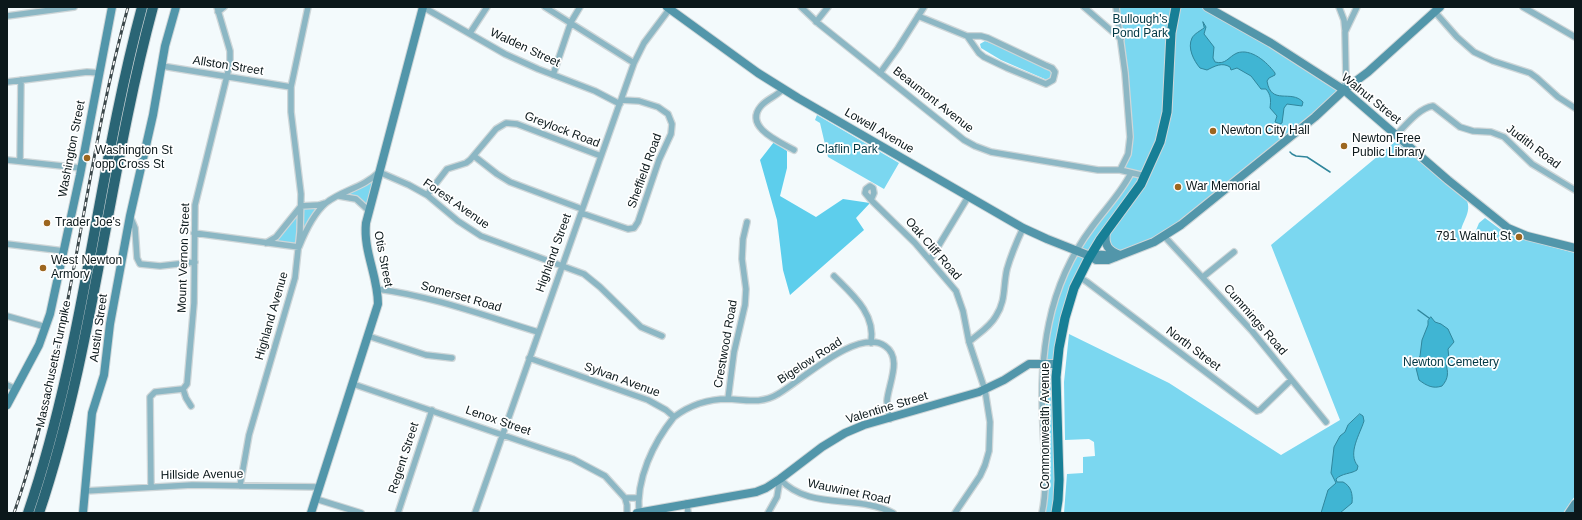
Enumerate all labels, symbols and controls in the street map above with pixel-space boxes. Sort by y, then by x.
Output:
park label: Bullough's Pond Park [1112,13,1168,41]
street label: Walden Street [488,26,562,70]
street label: Allston Street [192,53,264,79]
street label: Beaumont Avenue [890,64,976,136]
street label: Walnut Street [1338,71,1404,127]
street label: Washington Street [56,99,88,199]
street label: Lowell Avenue [842,105,916,157]
street label: Greylock Road [522,109,602,151]
street label: Judith Road [1503,122,1563,172]
place label: Newton City Hall [1221,124,1310,138]
marker: Newton City Hall [1208,126,1218,136]
street label: Sheffield Road [625,132,665,210]
place label: Newton Free Public Library [1352,132,1425,160]
marker: Newton Free Public Library [1339,141,1349,151]
park label: Claflin Park [816,143,878,157]
place label: Washington St opp Cross St [95,144,173,172]
marker: Washington St opp Cross St [82,153,92,163]
street label: Forest Avenue [420,176,492,232]
place label: War Memorial [1186,180,1260,194]
marker: War Memorial [1173,182,1183,192]
street label: Mount Vernon Street [175,203,193,313]
street label: Highland Street [533,212,575,294]
street label: Oak Cliff Road [902,215,964,283]
place label: Trader Joe's [55,216,121,230]
marker: Trader Joe's [42,218,52,228]
street label: Otis Street [371,230,395,288]
place label: 791 Walnut St [1436,230,1511,244]
marker: 791 Walnut St [1514,232,1524,242]
place label: West Newton Armory [51,254,122,282]
marker: West Newton Armory [38,263,48,273]
street label: Highland Avenue [253,270,291,362]
street label: Somerset Road [419,279,503,315]
street label: Cummings Road [1220,282,1290,358]
street label: Austin Street [87,293,111,363]
street label: Massachusetts Turnpike [33,299,75,429]
street label: Crestwood Road [711,299,741,389]
street label: North Street [1163,324,1223,374]
street label: Bigelow Road [775,335,845,387]
park label: Newton Cemetery [1403,356,1499,370]
street label: Sylvan Avenue [582,360,662,400]
street label: Commonwealth Avenue [1039,362,1053,490]
street label: Valentine Street [844,389,930,427]
street label: Lenox Street [463,403,533,439]
street label: Regent Street [386,421,422,495]
street label: Hillside Avenue [161,467,243,483]
street label: Wauwinet Road [806,476,892,508]

